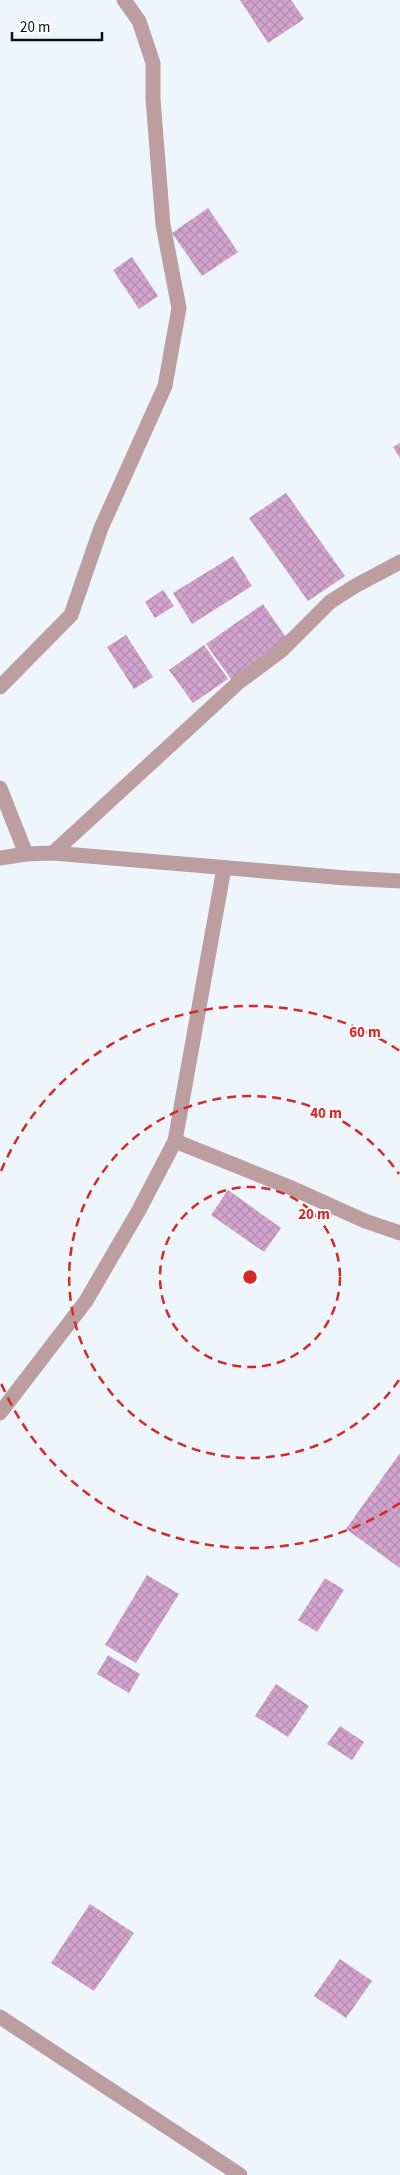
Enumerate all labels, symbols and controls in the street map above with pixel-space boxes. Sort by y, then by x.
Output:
scale bar [12,10,102,42]
text: 20 m [20,17,50,38]
text: 60 m [349,1022,381,1043]
text: 40 m [310,1103,342,1124]
text: 20 m [298,1204,330,1225]
centre of rings [241,1268,259,1286]

